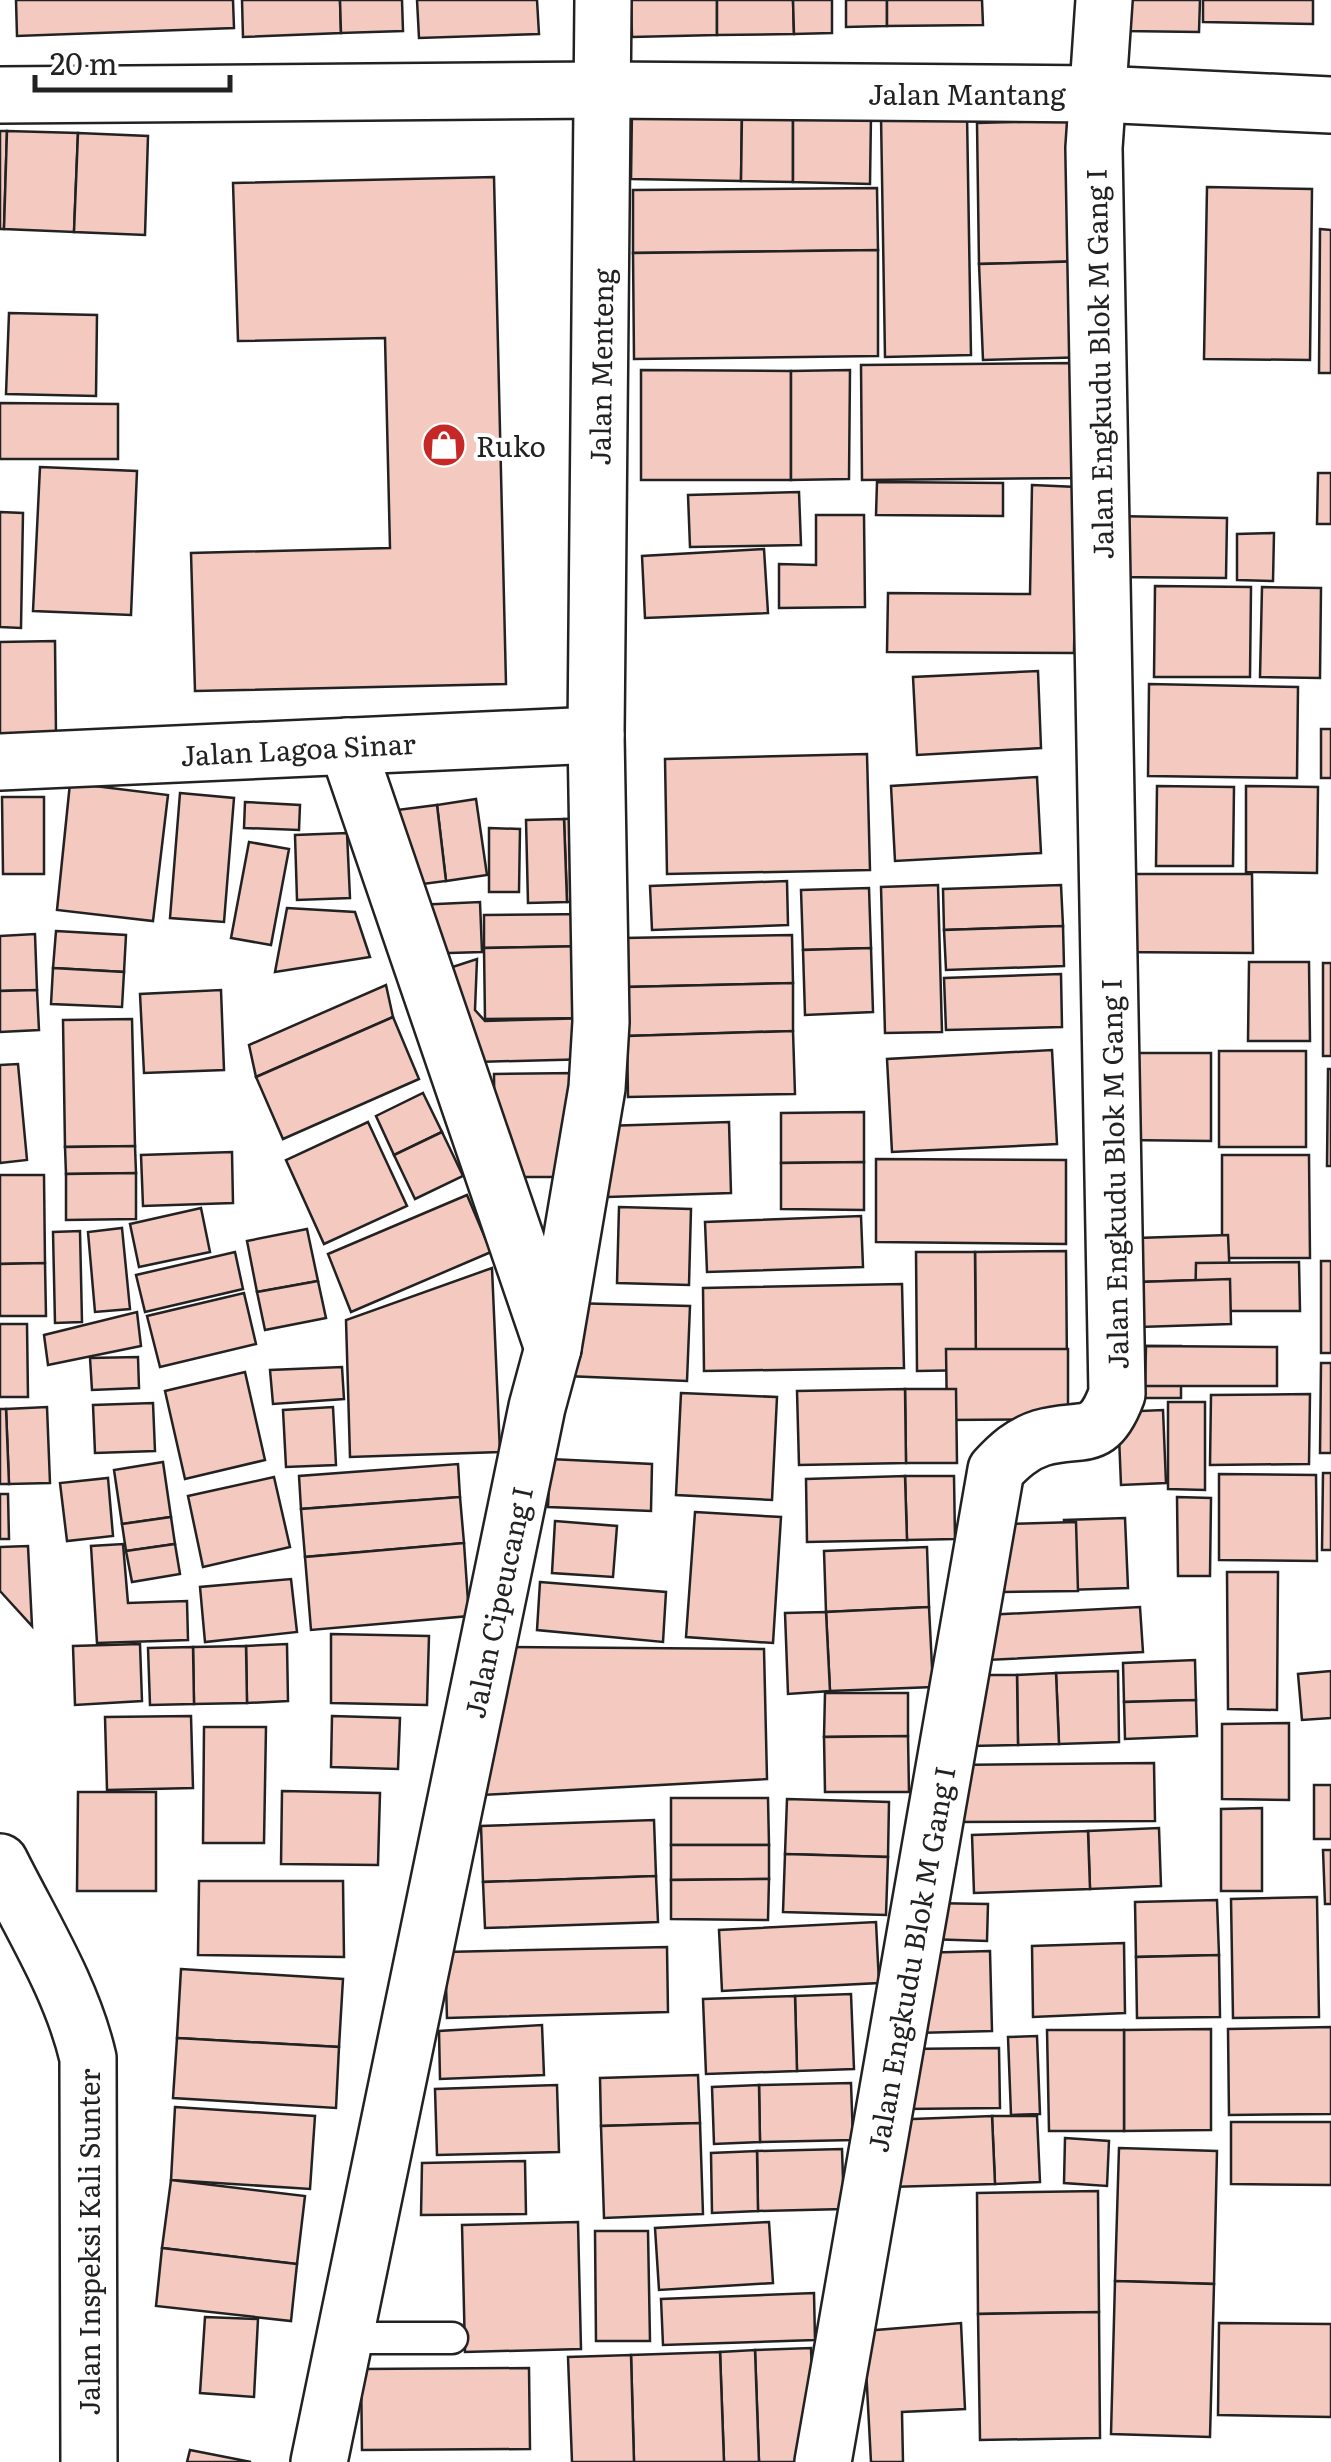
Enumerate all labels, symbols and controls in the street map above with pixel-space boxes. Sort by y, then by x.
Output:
scale bar [35,30,230,92]
text: 20 m [50,40,118,84]
street label: Jalan Mantang [868,72,1066,114]
street label: Jalan Engkudu Blok M Gang I [1074,168,1122,560]
street label: Jalan Menteng [577,268,623,466]
shop icon: Ruko [421,422,467,468]
place label: Ruko [476,424,546,466]
street label: Jalan Lagoa Sinar [179,721,418,775]
street label: Jalan Engkudu Blok M Gang I [1089,978,1137,1370]
street label: Jalan Cipeucang I [452,1482,542,1722]
street label: Jalan Engkudu Blok M Gang I [855,1763,965,2155]
street label: Jalan Inspeksi Kali Sunter [67,2068,109,2415]

